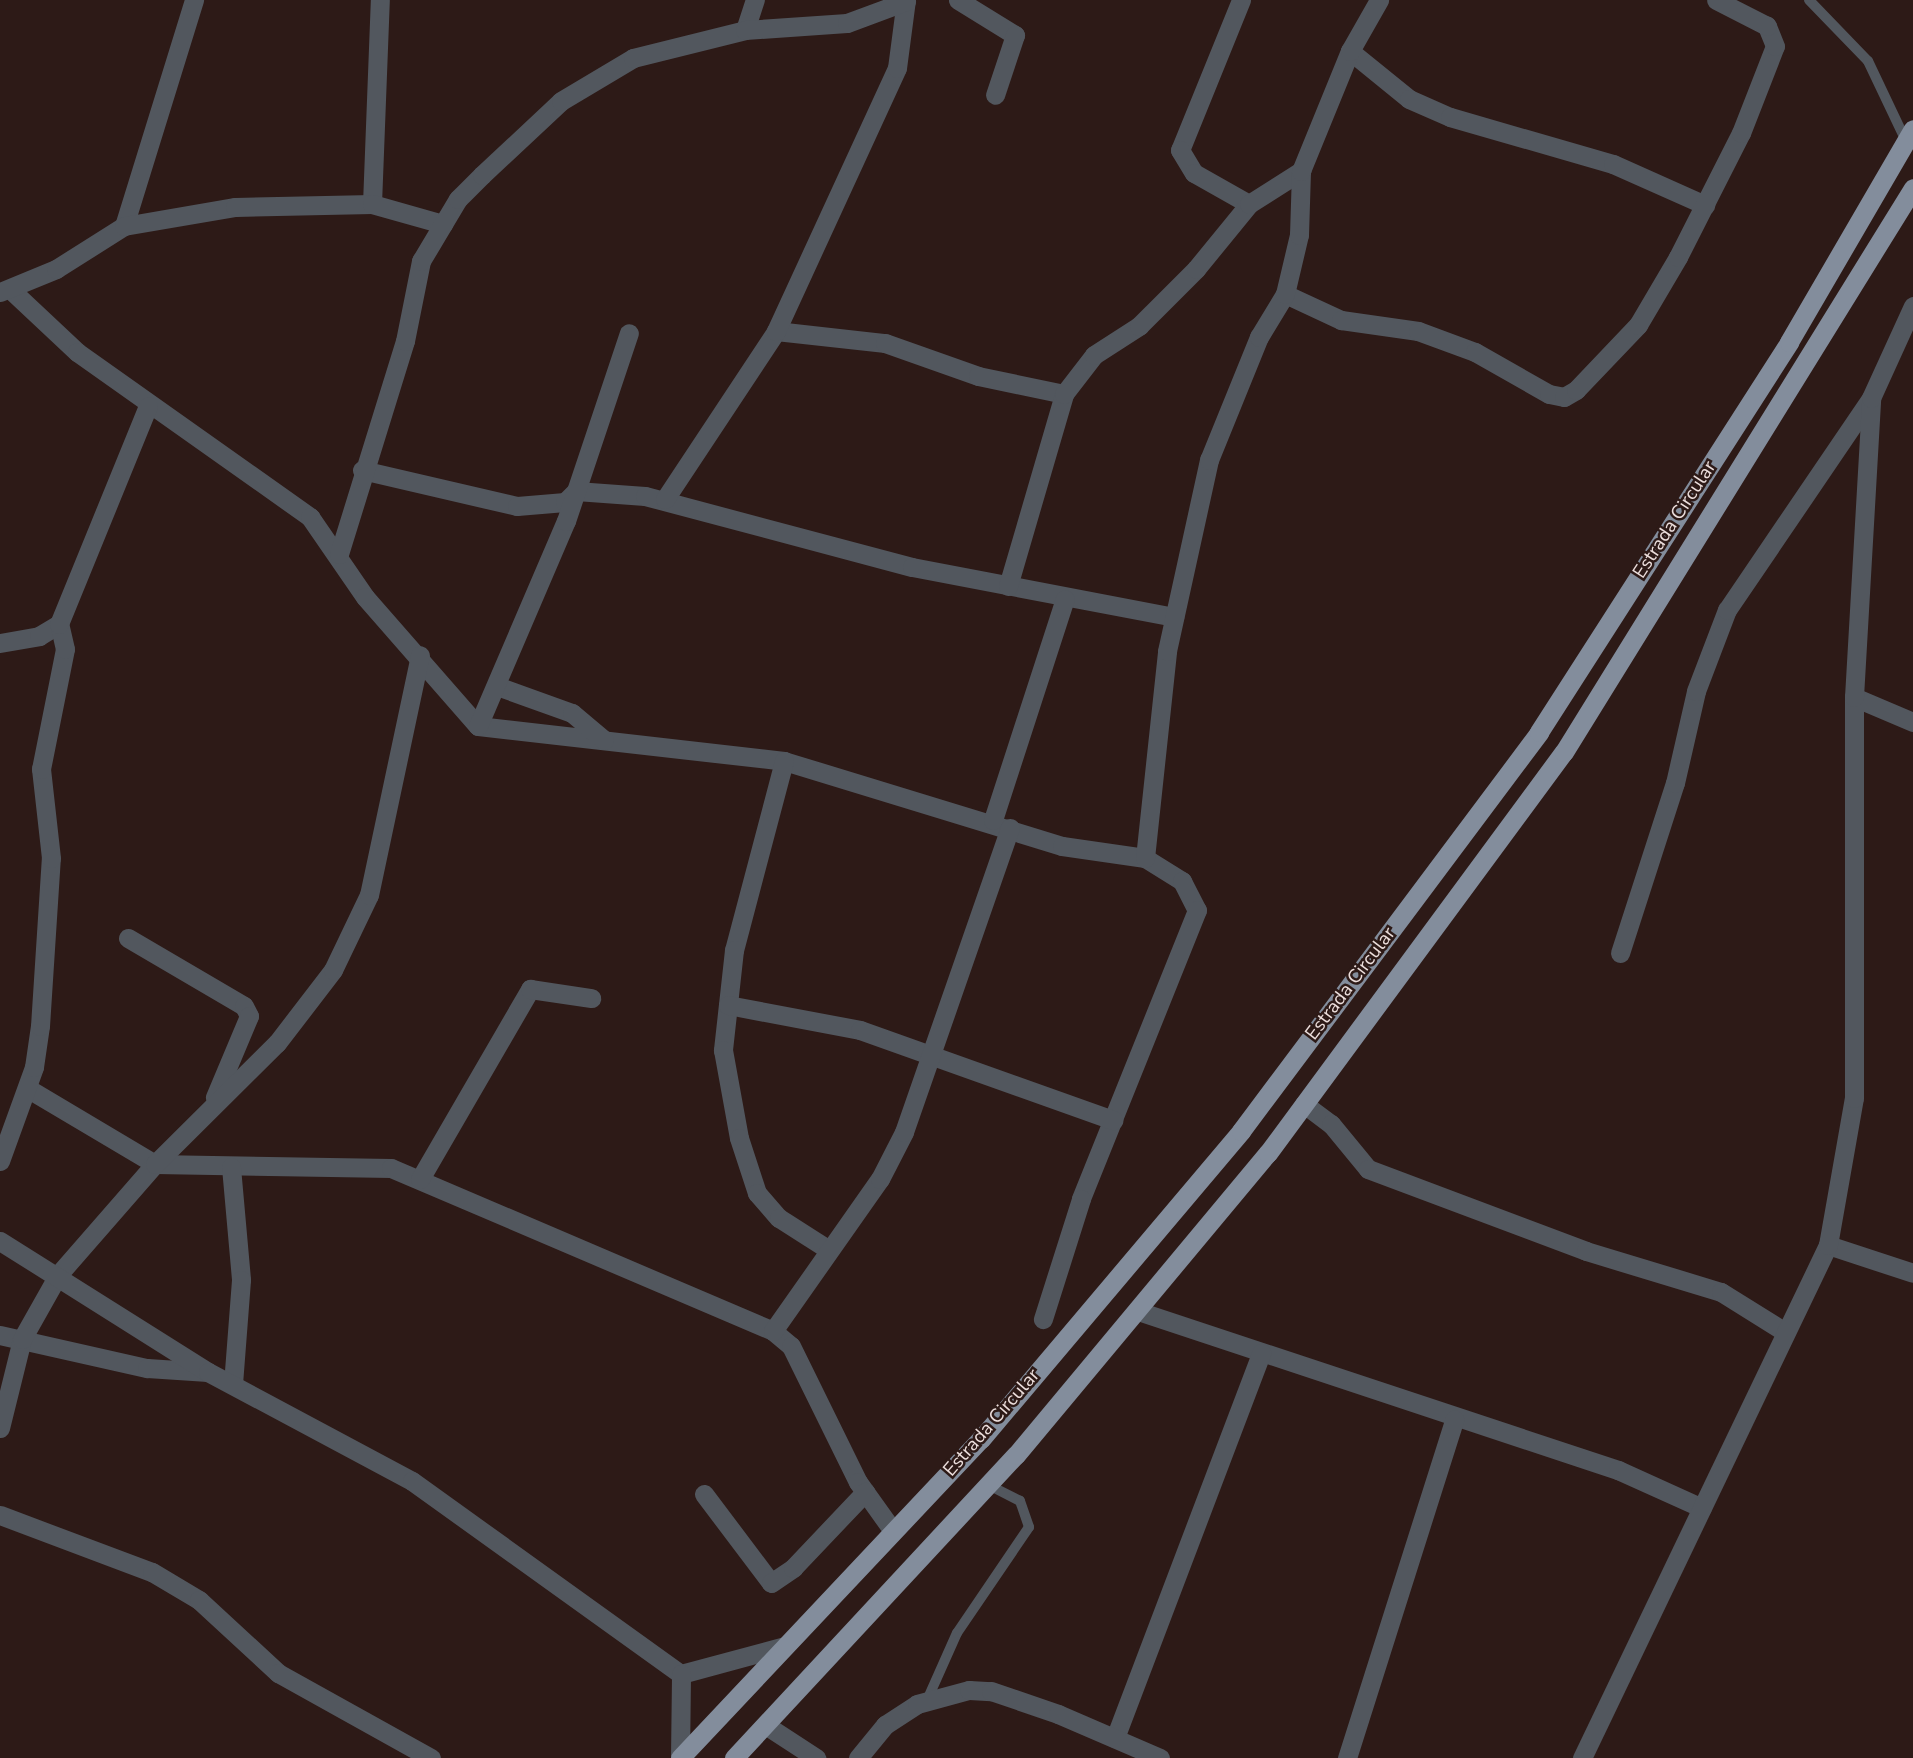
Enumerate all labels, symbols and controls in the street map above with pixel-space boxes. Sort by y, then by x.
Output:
street label: Estrada Circular [1629,457,1721,583]
street label: Estrada Circular [1301,923,1401,1045]
street label: Estrada Circular [939,1364,1045,1482]

